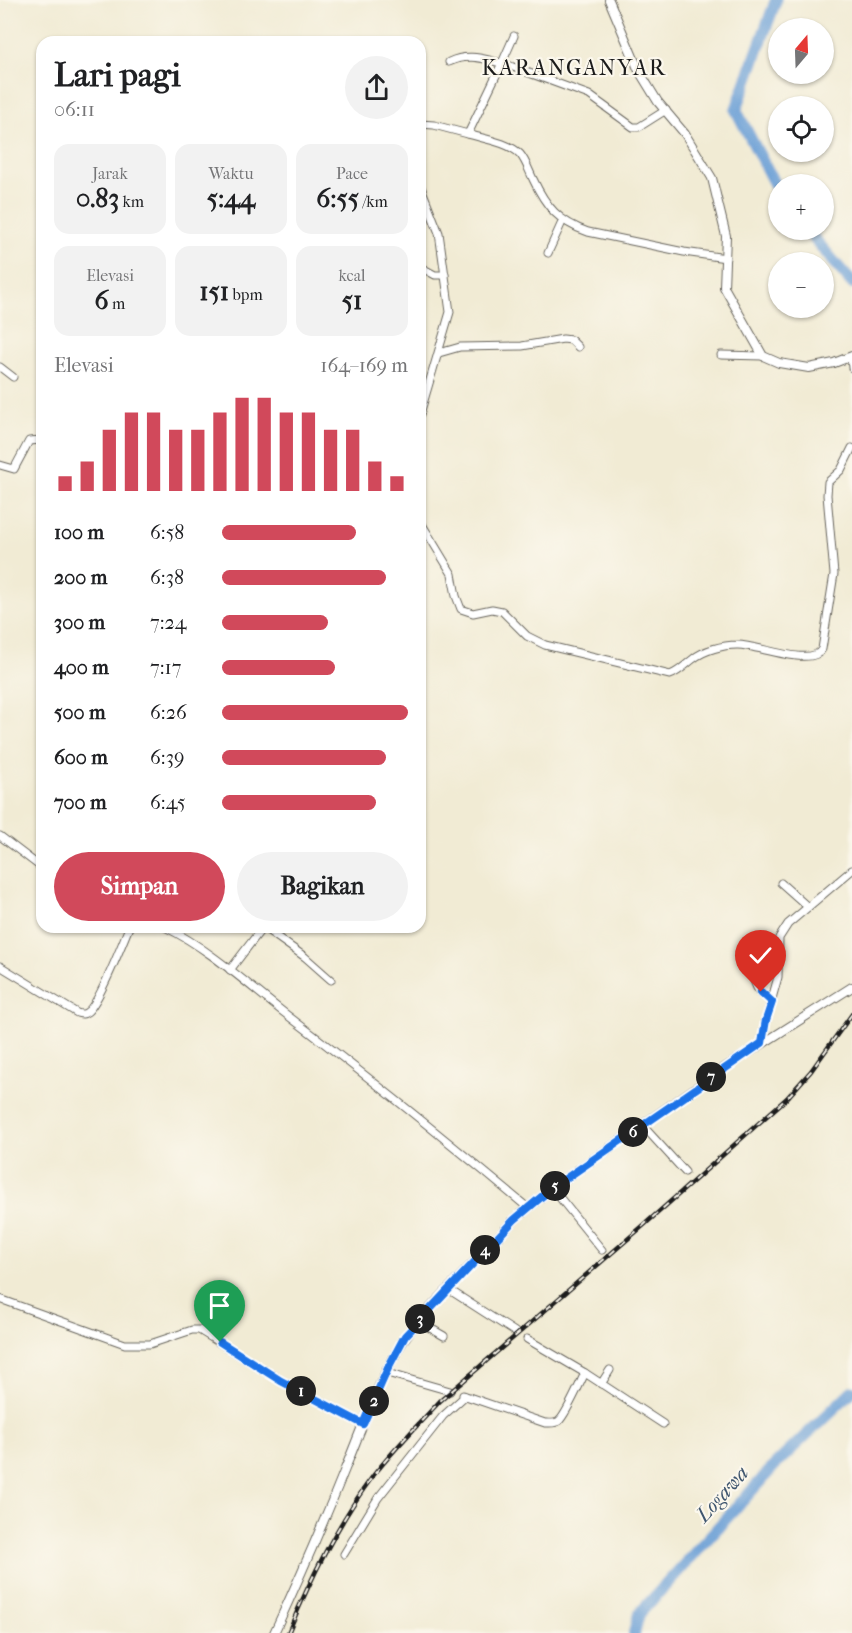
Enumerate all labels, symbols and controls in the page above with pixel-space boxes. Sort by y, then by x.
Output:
north arrow [768,18,834,84]
map controls [768,18,834,318]
district label: KARANGANYAR [482,55,666,81]
text: Lari pagi [54,56,181,95]
button: share [345,56,408,119]
button: locate [768,96,834,162]
text: 06:11 [54,98,95,121]
text: Jarak [92,164,128,183]
text: Waktu [208,164,254,183]
text: Pace [336,164,368,183]
button: + [768,174,834,240]
text: 0.83 [76,183,119,214]
text: 5:44 [207,183,255,214]
text: 6:55 [316,183,359,214]
text: km [119,192,144,211]
text: /km [359,192,388,211]
button: − [768,252,834,318]
text: Elevasi [86,266,134,285]
text: kcal [339,266,365,285]
text: 151 [199,276,229,307]
text: 6 [95,285,109,316]
text: bpm [229,285,263,304]
text: 51 [342,285,362,316]
text: m [109,294,125,313]
text: Elevasi [54,354,114,377]
text: 164–169 m [320,354,408,377]
text: 100 m [54,521,104,544]
text: 6:58 [150,521,184,544]
text: 200 m [54,566,107,589]
text: 6:38 [150,566,184,589]
text: 300 m [54,611,105,634]
text: 7:24 [150,611,187,634]
text: 400 m [54,656,109,679]
text: 7:17 [150,656,181,679]
text: 500 m [54,701,106,724]
text: 6:26 [150,701,187,724]
text: 600 m [54,746,108,769]
text: 6:39 [150,746,184,769]
text: 700 m [54,791,107,814]
text: 6:45 [150,791,186,814]
button: Simpan [54,852,225,921]
button: Bagikan [237,852,408,921]
pin [735,930,786,992]
icon: check [744,939,777,972]
pin: 7 [696,1062,726,1092]
text: 7 [707,1067,715,1086]
pin: 6 [618,1117,648,1147]
text: 6 [629,1122,637,1141]
pin: 5 [540,1171,570,1201]
text: 5 [552,1176,558,1195]
pin: 4 [470,1235,500,1265]
text: 4 [480,1240,490,1259]
pin [194,1280,245,1342]
icon: arrive [203,1289,236,1322]
pin: 3 [405,1304,435,1334]
text: 3 [417,1309,423,1328]
pin: 1 [286,1376,316,1406]
text: 1 [298,1381,304,1400]
pin: 2 [359,1386,389,1416]
text: 2 [370,1391,378,1410]
water label: Logawa [689,1461,753,1528]

